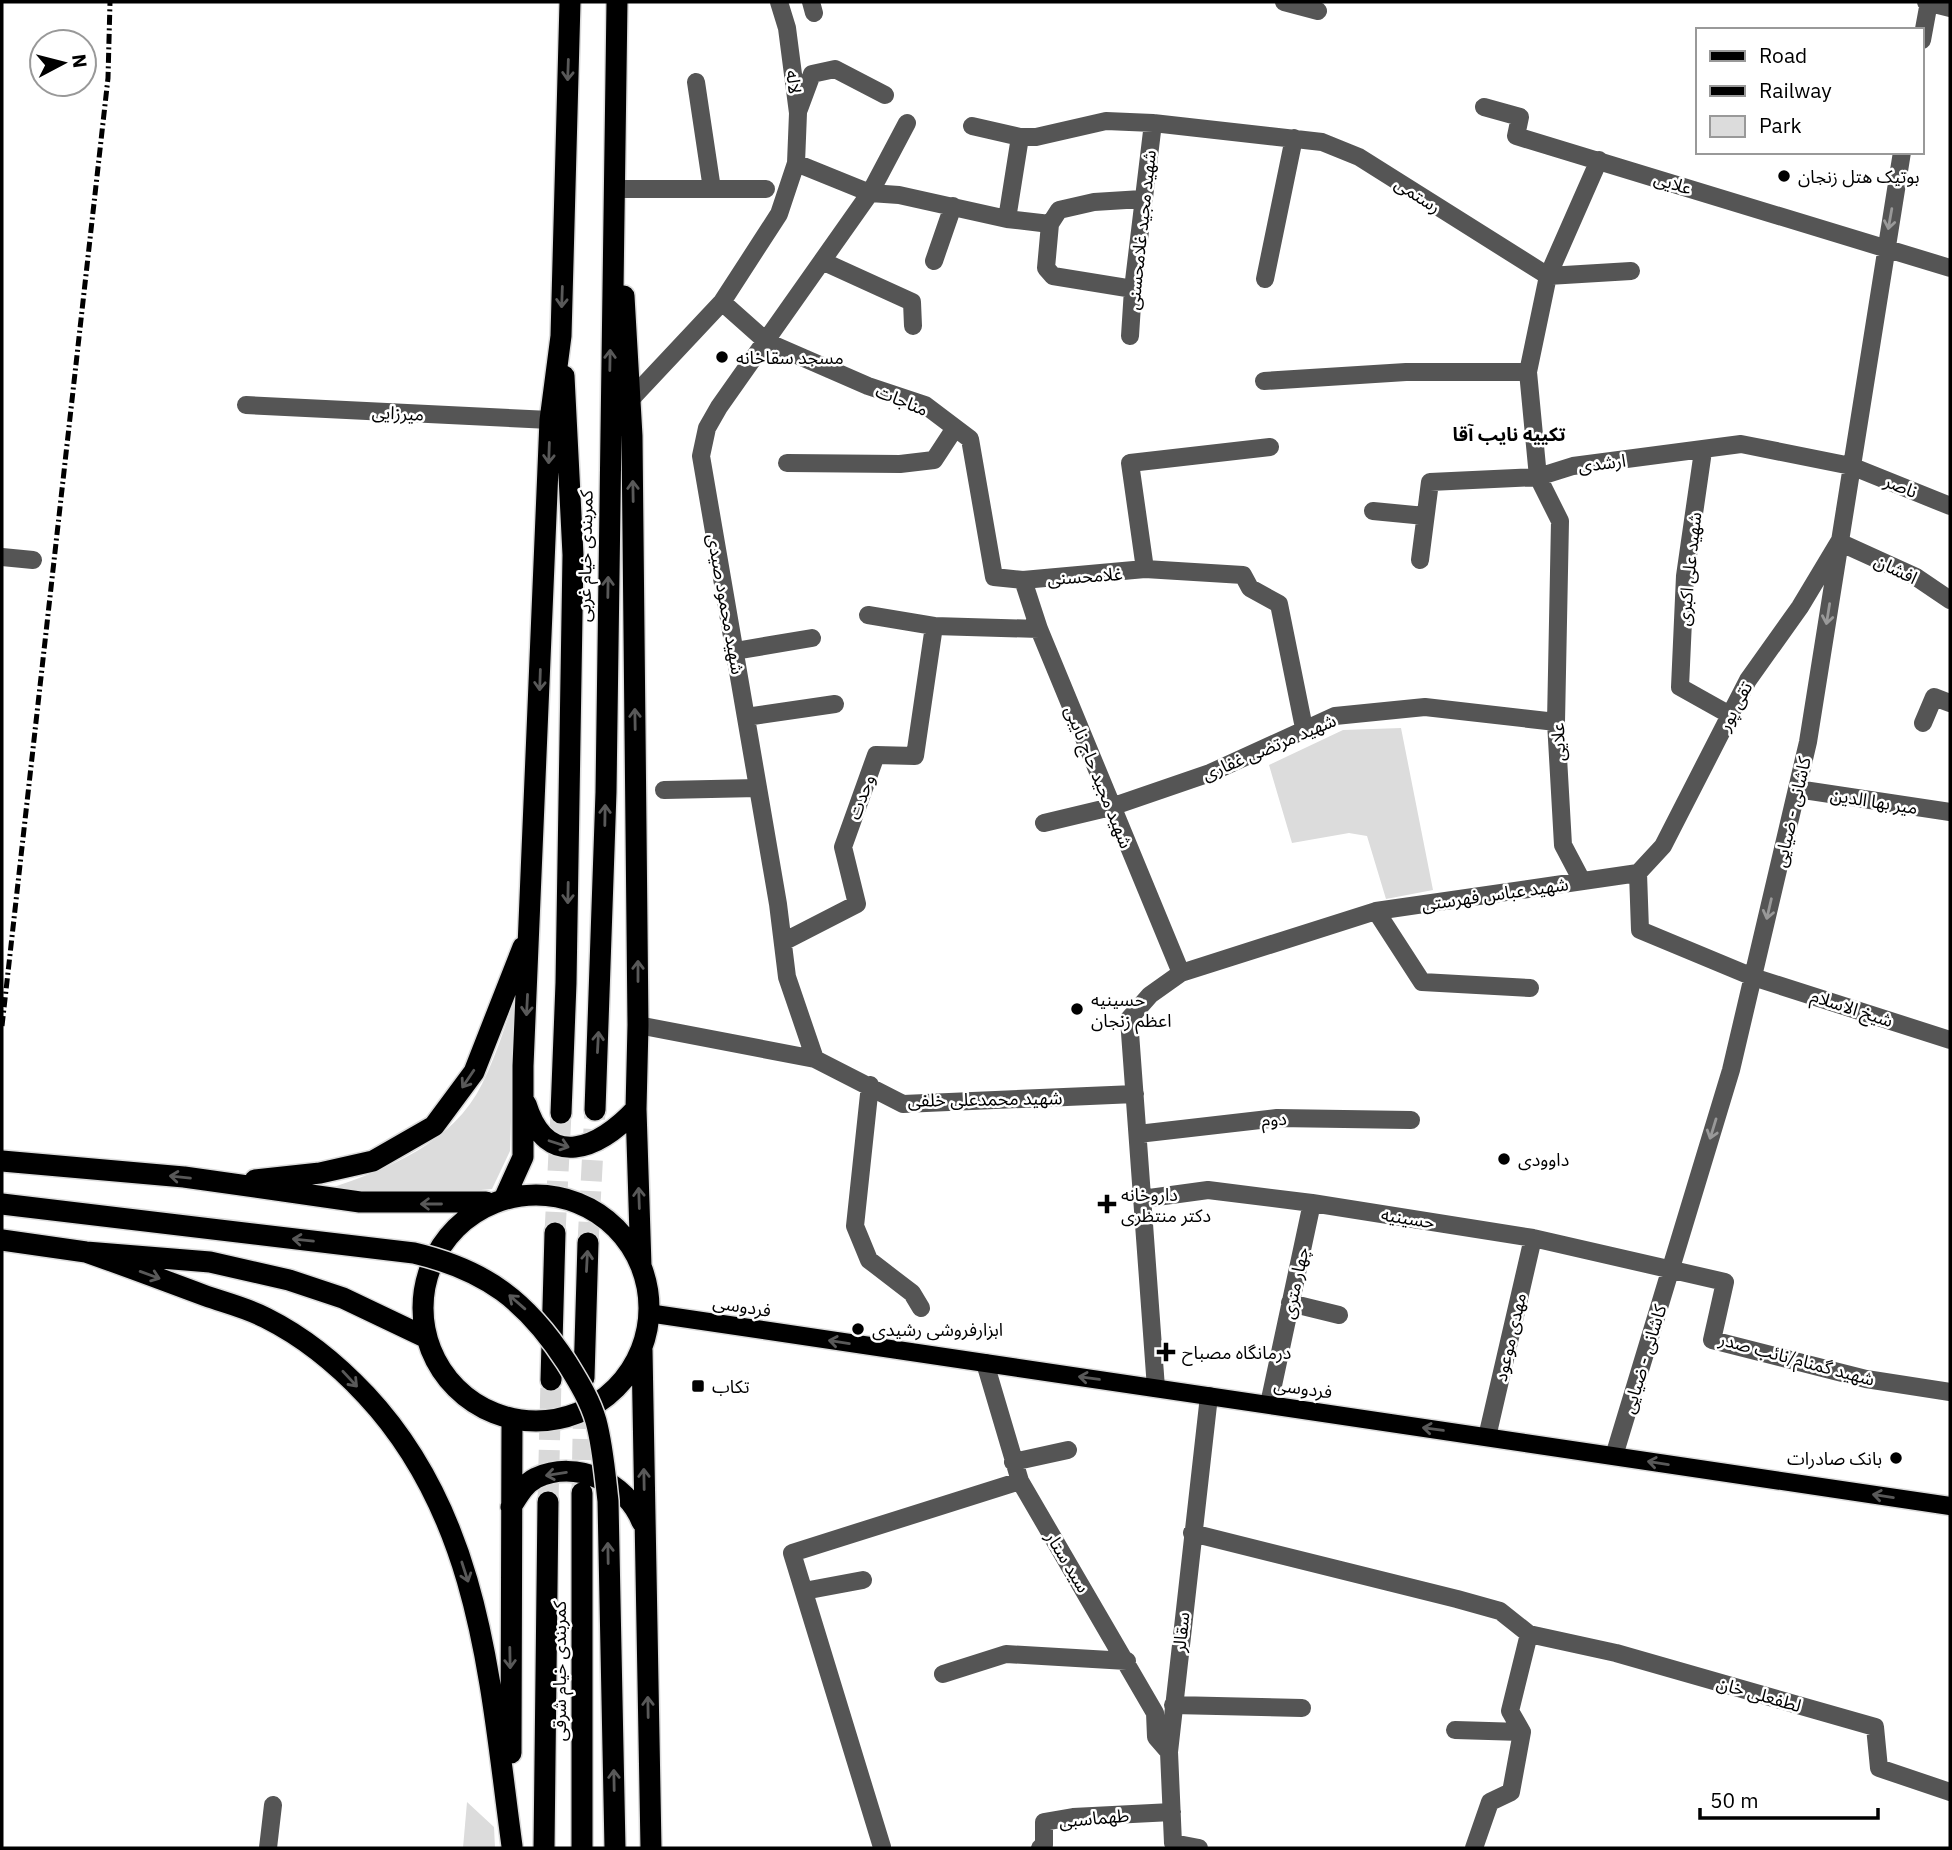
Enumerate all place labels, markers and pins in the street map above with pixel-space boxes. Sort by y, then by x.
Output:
place label: بوتیک هتل زنجان [1798,165,1920,188]
marker: بوتیک هتل زنجان [1776,168,1792,184]
place label: مسجد سقاخانه [736,346,844,369]
marker: مسجد سقاخانه [714,349,730,365]
place label: حسینیه اعظم زنجان [1091,988,1171,1034]
marker: حسینیه اعظم زنجان [1069,1001,1085,1017]
place label: داوودی [1518,1148,1569,1171]
marker: داوودی [1496,1151,1512,1167]
place label: داروخانه دکتر منتظری [1121,1183,1211,1227]
marker: داروخانه دکتر منتظری [1099,1196,1115,1212]
place label: ابزارفروشی رشیدی [872,1318,1003,1341]
marker: ابزارفروشی رشیدی [850,1321,866,1337]
place label: درمانگاه مصباح [1182,1341,1291,1366]
marker: درمانگاه مصباح [1156,1342,1176,1362]
place label: تکاب [712,1375,750,1398]
marker: تکاب [690,1378,706,1394]
place label: بانک صادرات [1787,1447,1882,1470]
marker: بانک صادرات [1888,1450,1904,1466]

